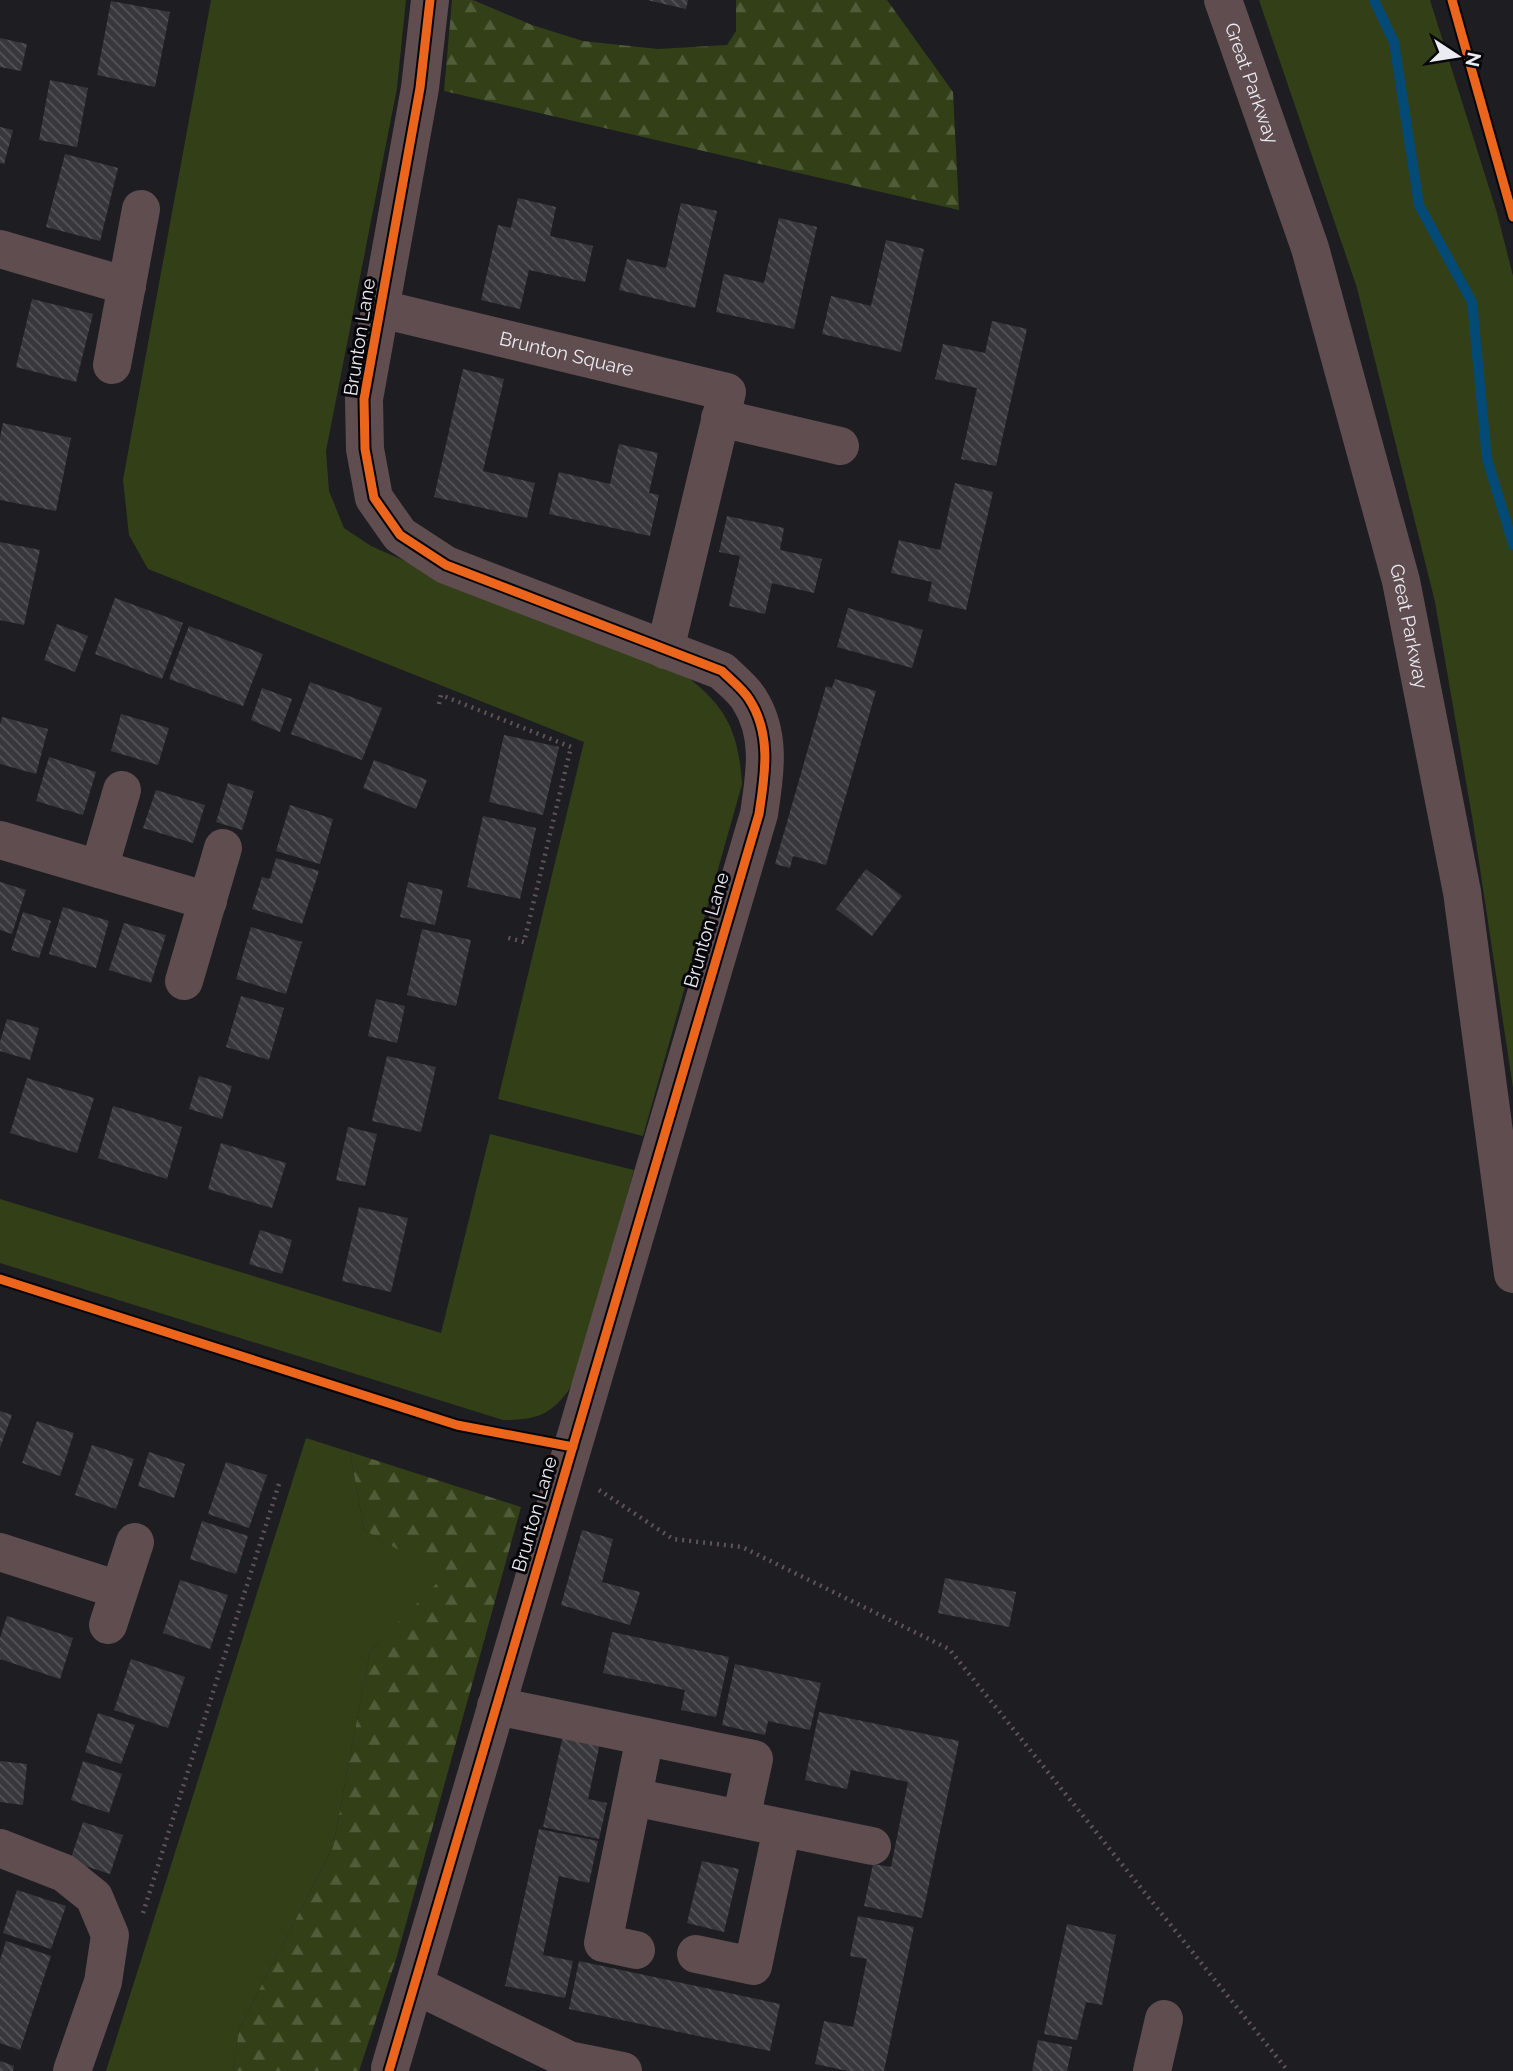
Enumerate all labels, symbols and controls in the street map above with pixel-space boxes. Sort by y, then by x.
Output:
street label: Great Parkway [1221,19,1284,147]
north arrow [1422,21,1492,91]
text: N [1461,50,1486,69]
street label: Brunton Lane [339,277,379,397]
street label: Brunton Square [497,327,636,380]
street label: Great Parkway [1386,561,1433,691]
street label: Brunton Lane [679,870,733,990]
street label: Brunton Lane [507,1454,561,1574]

